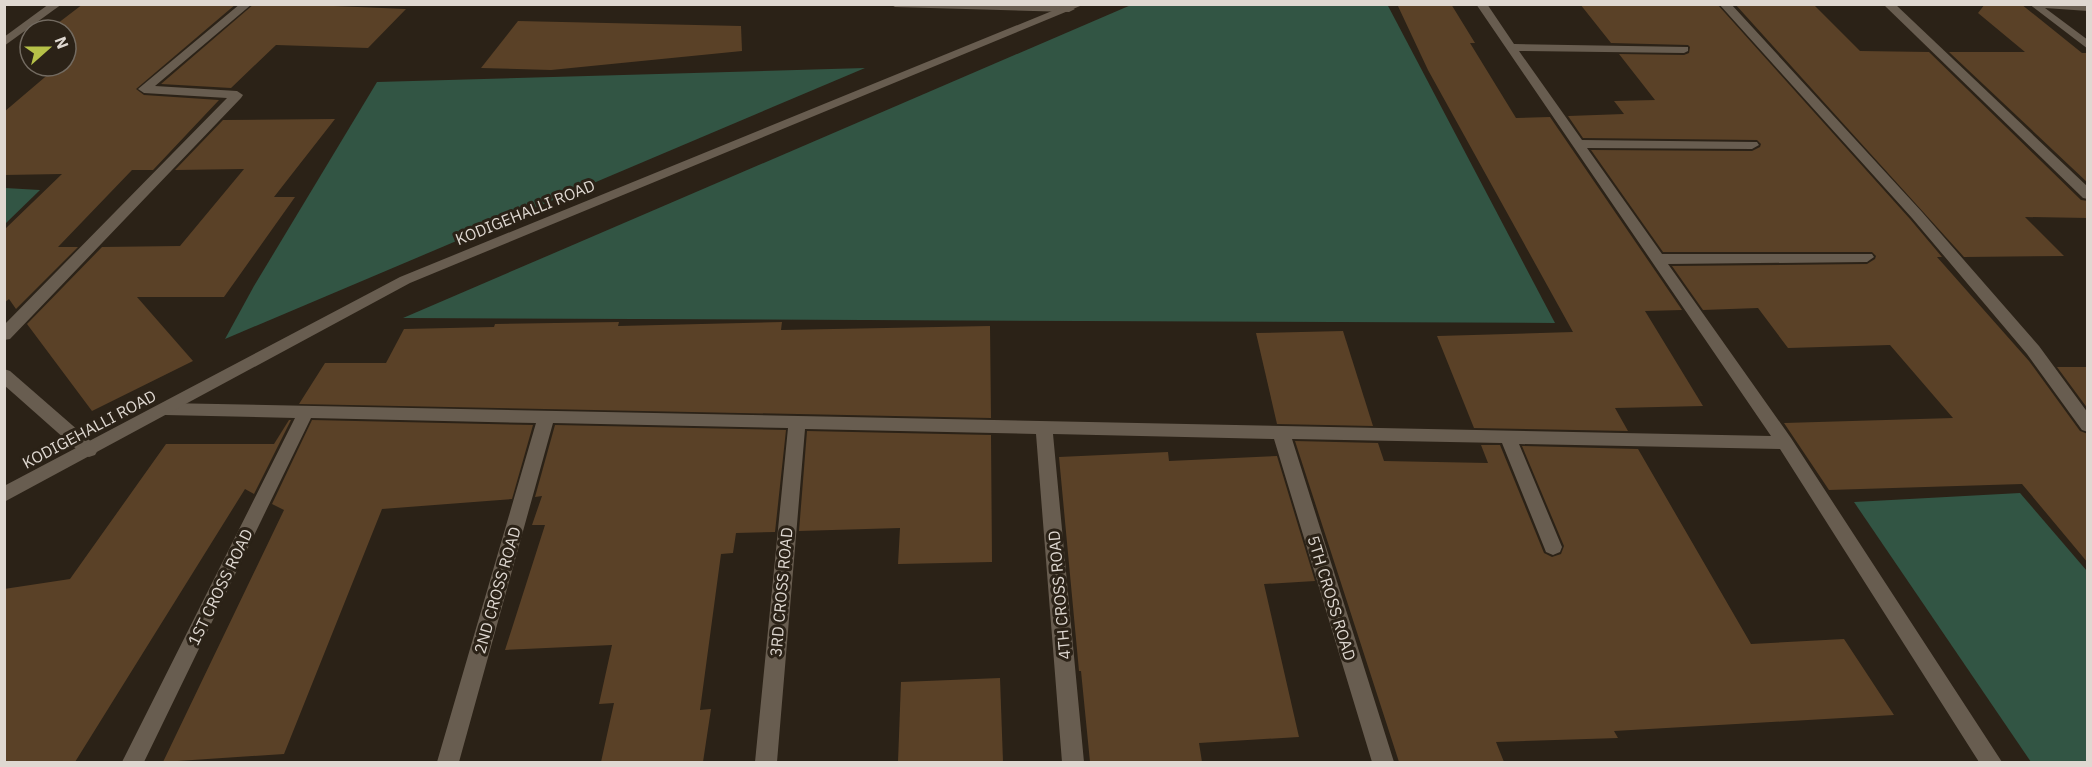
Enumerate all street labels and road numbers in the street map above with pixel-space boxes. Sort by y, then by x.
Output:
street label: KODIGEHALLI ROAD [452,175,598,249]
street label: KODIGEHALLI ROAD [19,385,159,473]
street label: 2ND CROSS ROAD [469,524,525,656]
street label: 1ST CROSS ROAD [183,525,257,649]
street label: 3RD CROSS ROAD [765,526,797,658]
street label: 4TH CROSS ROAD [1043,530,1075,660]
street label: 5TH CROSS ROAD [1303,533,1361,663]

